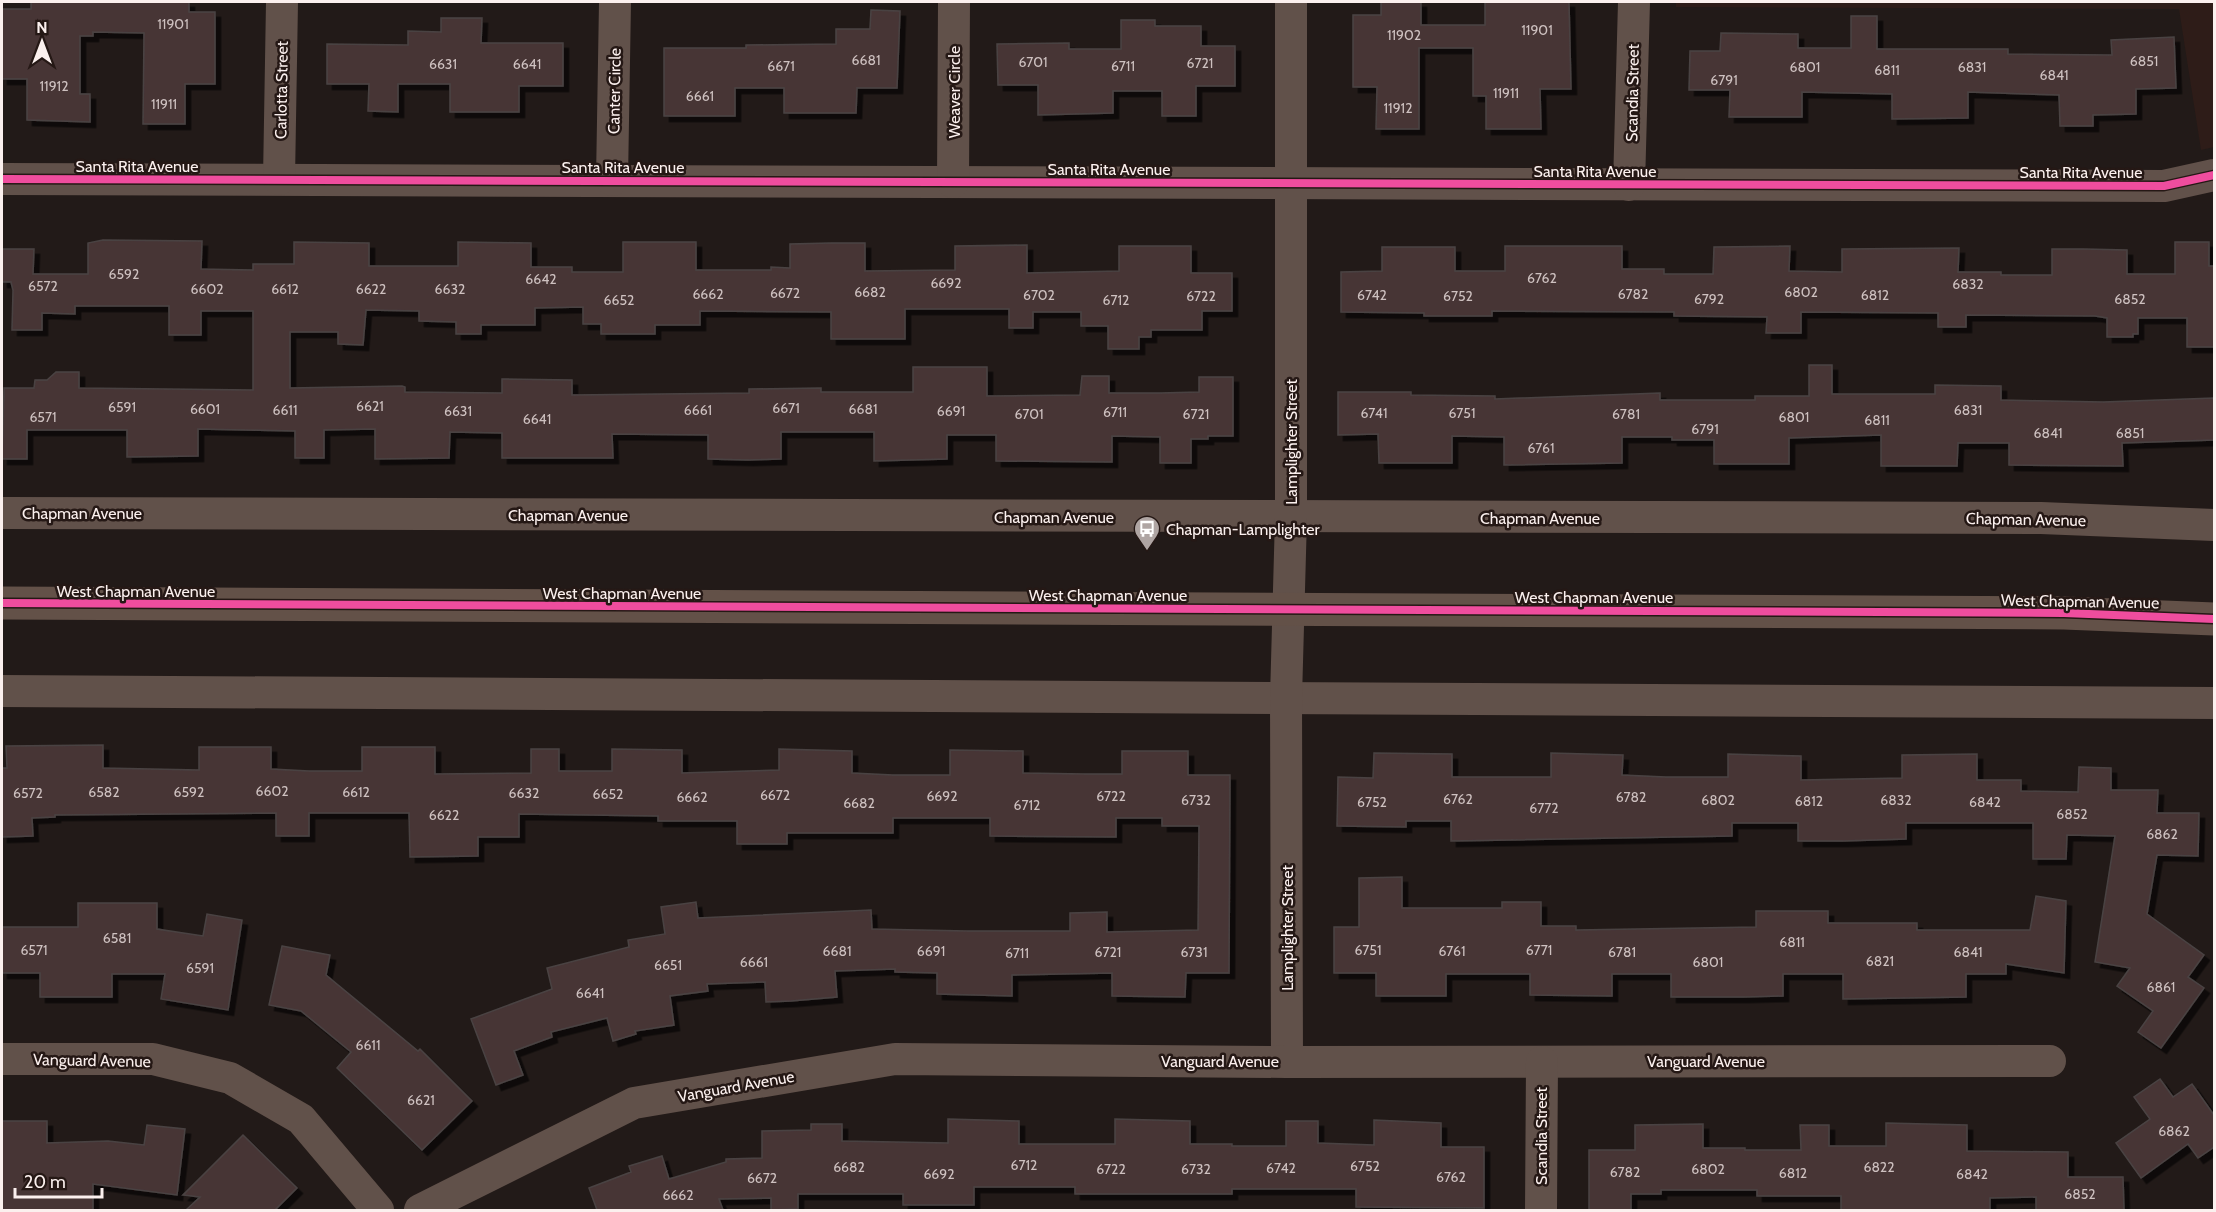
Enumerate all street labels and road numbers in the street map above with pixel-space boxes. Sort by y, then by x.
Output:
street label: Carlotta Street [271,40,292,139]
street label: Scandia Street [1622,43,1643,142]
street label: Weaver Circle [945,46,964,138]
street label: Canter Circle [604,48,625,134]
street label: Santa Rita Avenue [76,157,198,176]
street label: Santa Rita Avenue [562,158,684,177]
street label: Santa Rita Avenue [1048,160,1170,179]
street label: Santa Rita Avenue [1534,162,1656,181]
street label: Santa Rita Avenue [2020,163,2142,182]
street label: Lamplighter Street [1282,379,1301,505]
street label: Chapman Avenue [22,504,142,523]
street label: Chapman Avenue [508,506,628,525]
street label: Chapman Avenue [994,508,1114,527]
street label: Chapman Avenue [1480,509,1600,528]
street label: Chapman Avenue [1966,509,2086,530]
street label: West Chapman Avenue [57,582,215,601]
street label: West Chapman Avenue [543,584,701,603]
street label: West Chapman Avenue [1029,586,1187,605]
street label: West Chapman Avenue [1515,588,1673,607]
street label: West Chapman Avenue [2001,591,2159,612]
street label: Lamplighter Street [1278,865,1297,991]
street label: Vanguard Avenue [33,1050,151,1071]
street label: Vanguard Avenue [1161,1052,1279,1071]
street label: Vanguard Avenue [1647,1052,1765,1071]
street label: Vanguard Avenue [676,1067,796,1106]
street label: Scandia Street [1532,1086,1551,1185]

